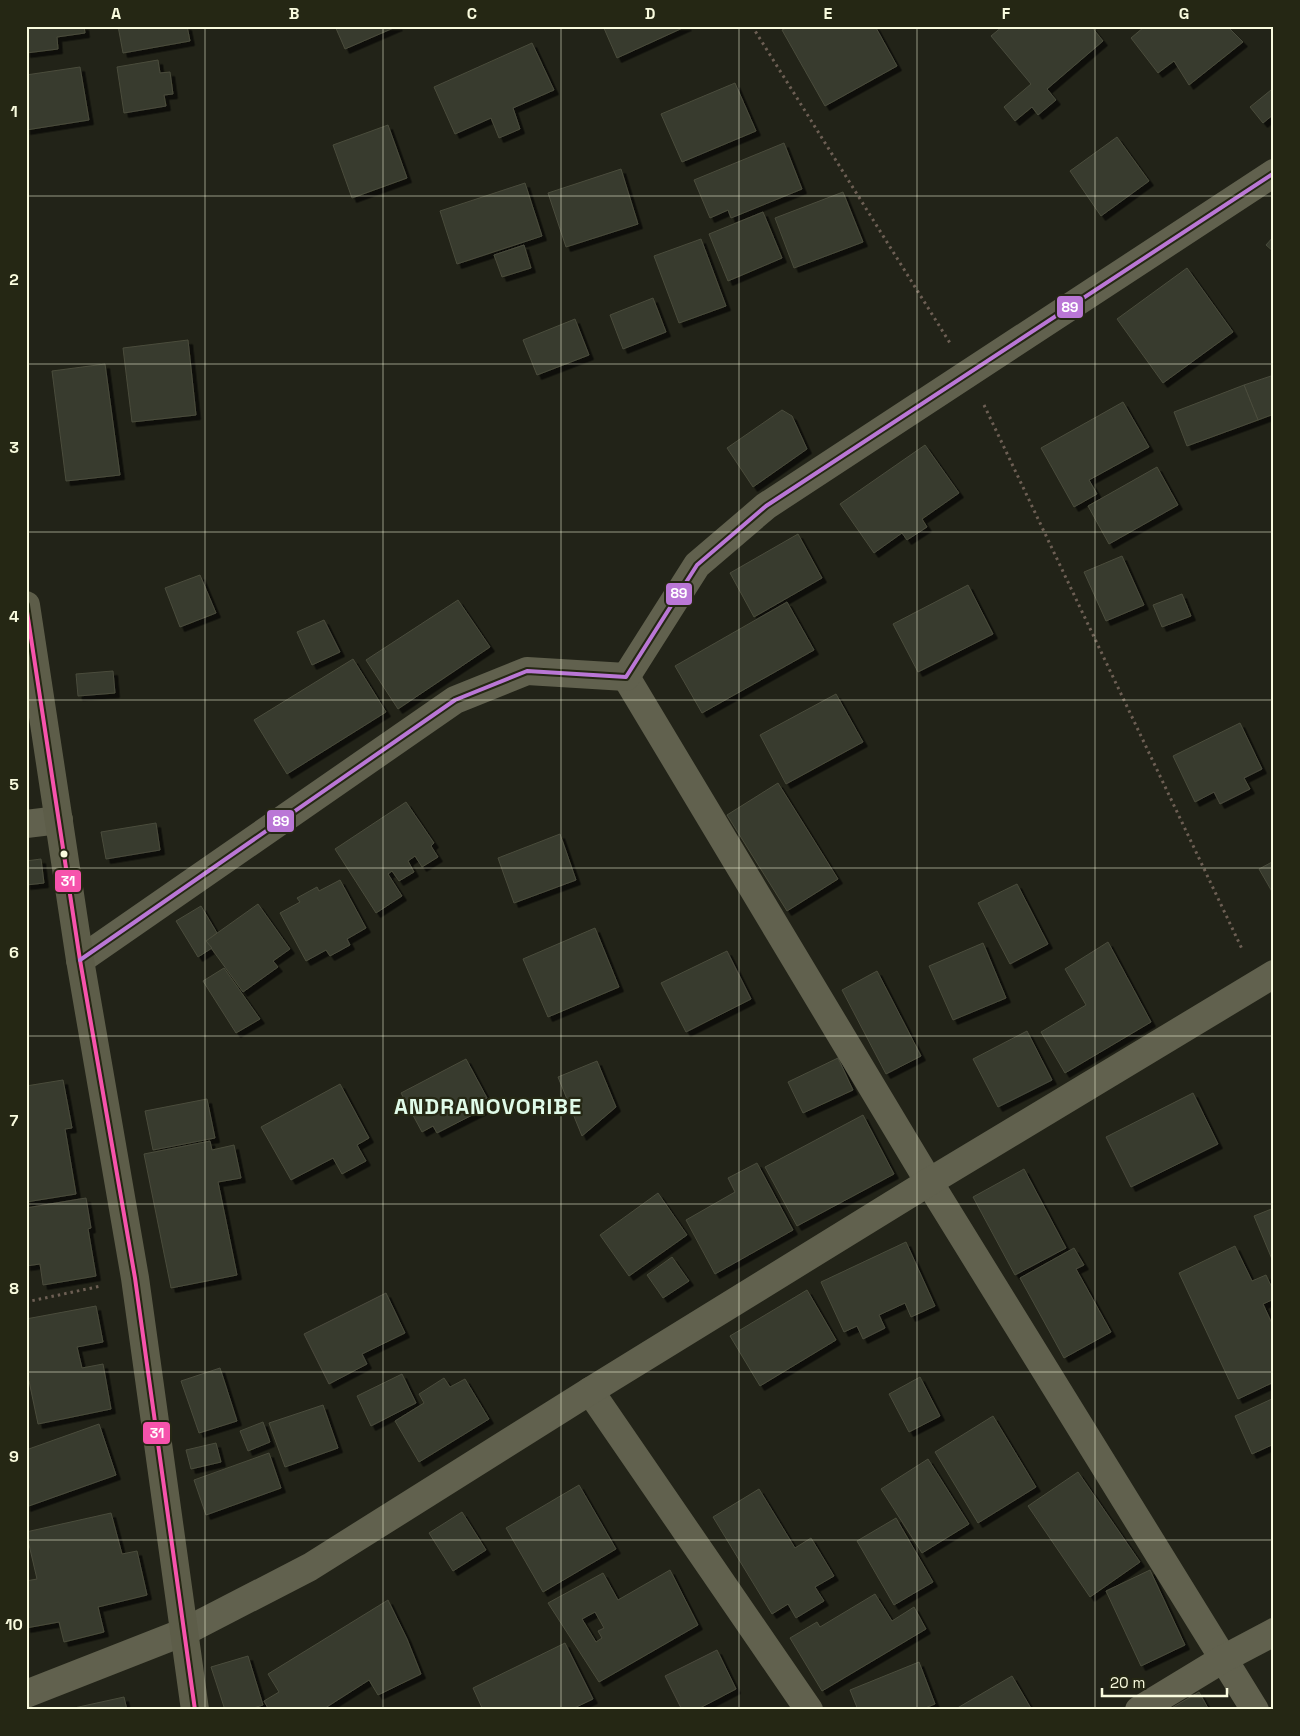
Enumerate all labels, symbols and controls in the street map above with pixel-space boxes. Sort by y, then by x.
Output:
text: A [111,3,121,24]
text: B [289,3,299,24]
text: C [467,3,477,24]
text: D [645,3,655,24]
text: E [824,3,833,24]
text: F [1002,3,1011,24]
text: G [1179,3,1189,24]
text: 1 [10,101,18,122]
text: 2 [9,269,19,290]
line badge: 89 [1056,295,1084,319]
text: 89 [1061,298,1079,316]
text: 3 [9,437,19,458]
line badge: 89 [665,582,693,606]
text: 89 [670,584,688,602]
text: 4 [9,606,19,627]
text: 5 [9,774,19,795]
line badge: 89 [266,809,295,833]
text: 89 [272,812,290,830]
unlabelled marker [59,849,69,859]
line badge: 31 [54,869,82,893]
text: 31 [61,872,75,890]
text: 6 [9,942,19,963]
district label: ANDRANOVORIBE [394,1092,582,1120]
text: 7 [10,1110,19,1131]
text: 8 [9,1278,19,1299]
line badge: 31 [142,1421,171,1445]
text: 31 [150,1424,164,1442]
text: 9 [9,1446,19,1467]
text: 10 [5,1614,23,1635]
scale bar [1102,1666,1228,1698]
text: 20 m [1110,1673,1145,1692]

